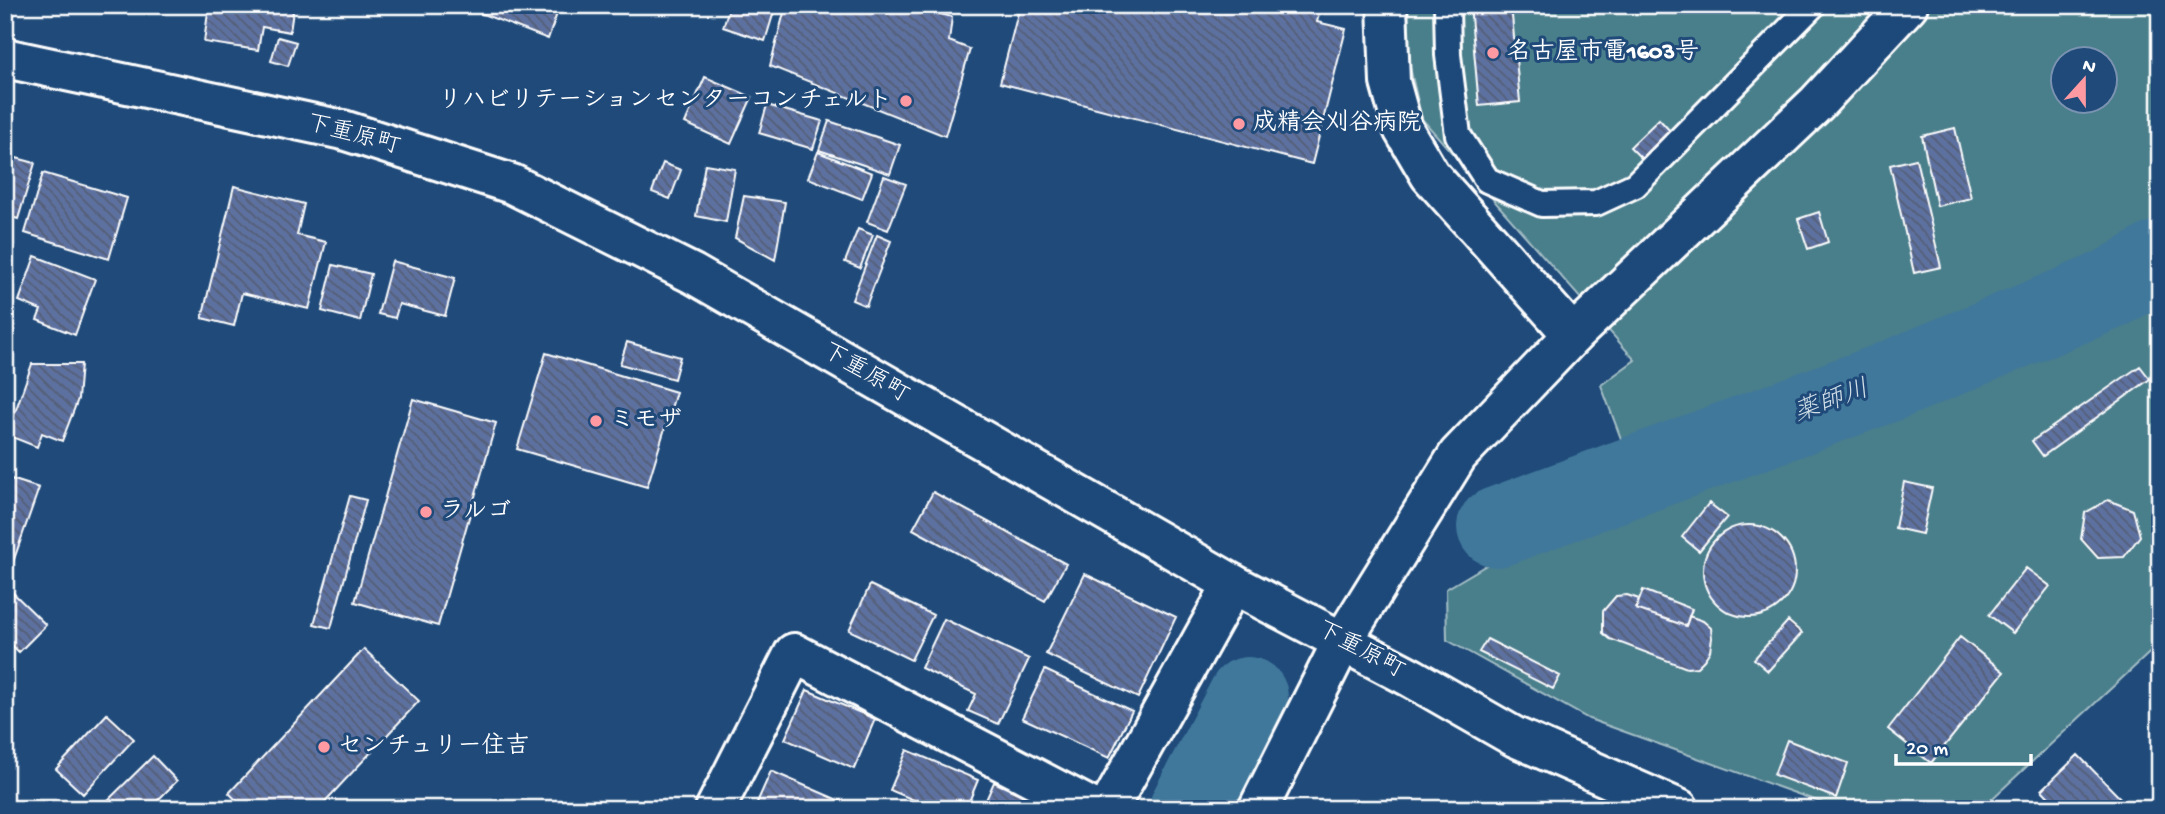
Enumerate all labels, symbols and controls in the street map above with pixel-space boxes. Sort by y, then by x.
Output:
place label: 名古屋市電1603号 [1507,38,1699,68]
marker: 名古屋市電1603号 [1485,45,1501,61]
north arrow [2050,46,2120,116]
text: N [2079,54,2099,80]
place label: リハビリテーションセンターコンチェルト [438,87,892,116]
marker: リハビリテーションセンターコンチェルト [898,93,914,109]
place label: 成精会刈谷病院 [1253,109,1421,139]
street label: 下重原町 [303,110,403,162]
marker: 成精会刈谷病院 [1231,116,1247,132]
street label: 下重原町 [816,337,914,411]
water label: 薬師川 [1790,374,1874,431]
place label: ミモザ [610,407,682,436]
marker: ミモザ [588,413,604,429]
place label: ラルゴ [440,498,511,527]
marker: ラルゴ [418,504,434,520]
street label: 下重原町 [1311,616,1409,686]
scale bar [1896,723,2030,767]
place label: センチュリー住吉 [338,732,530,762]
text: 20 m [1906,738,1948,763]
marker: センチュリー住吉 [316,739,332,755]

